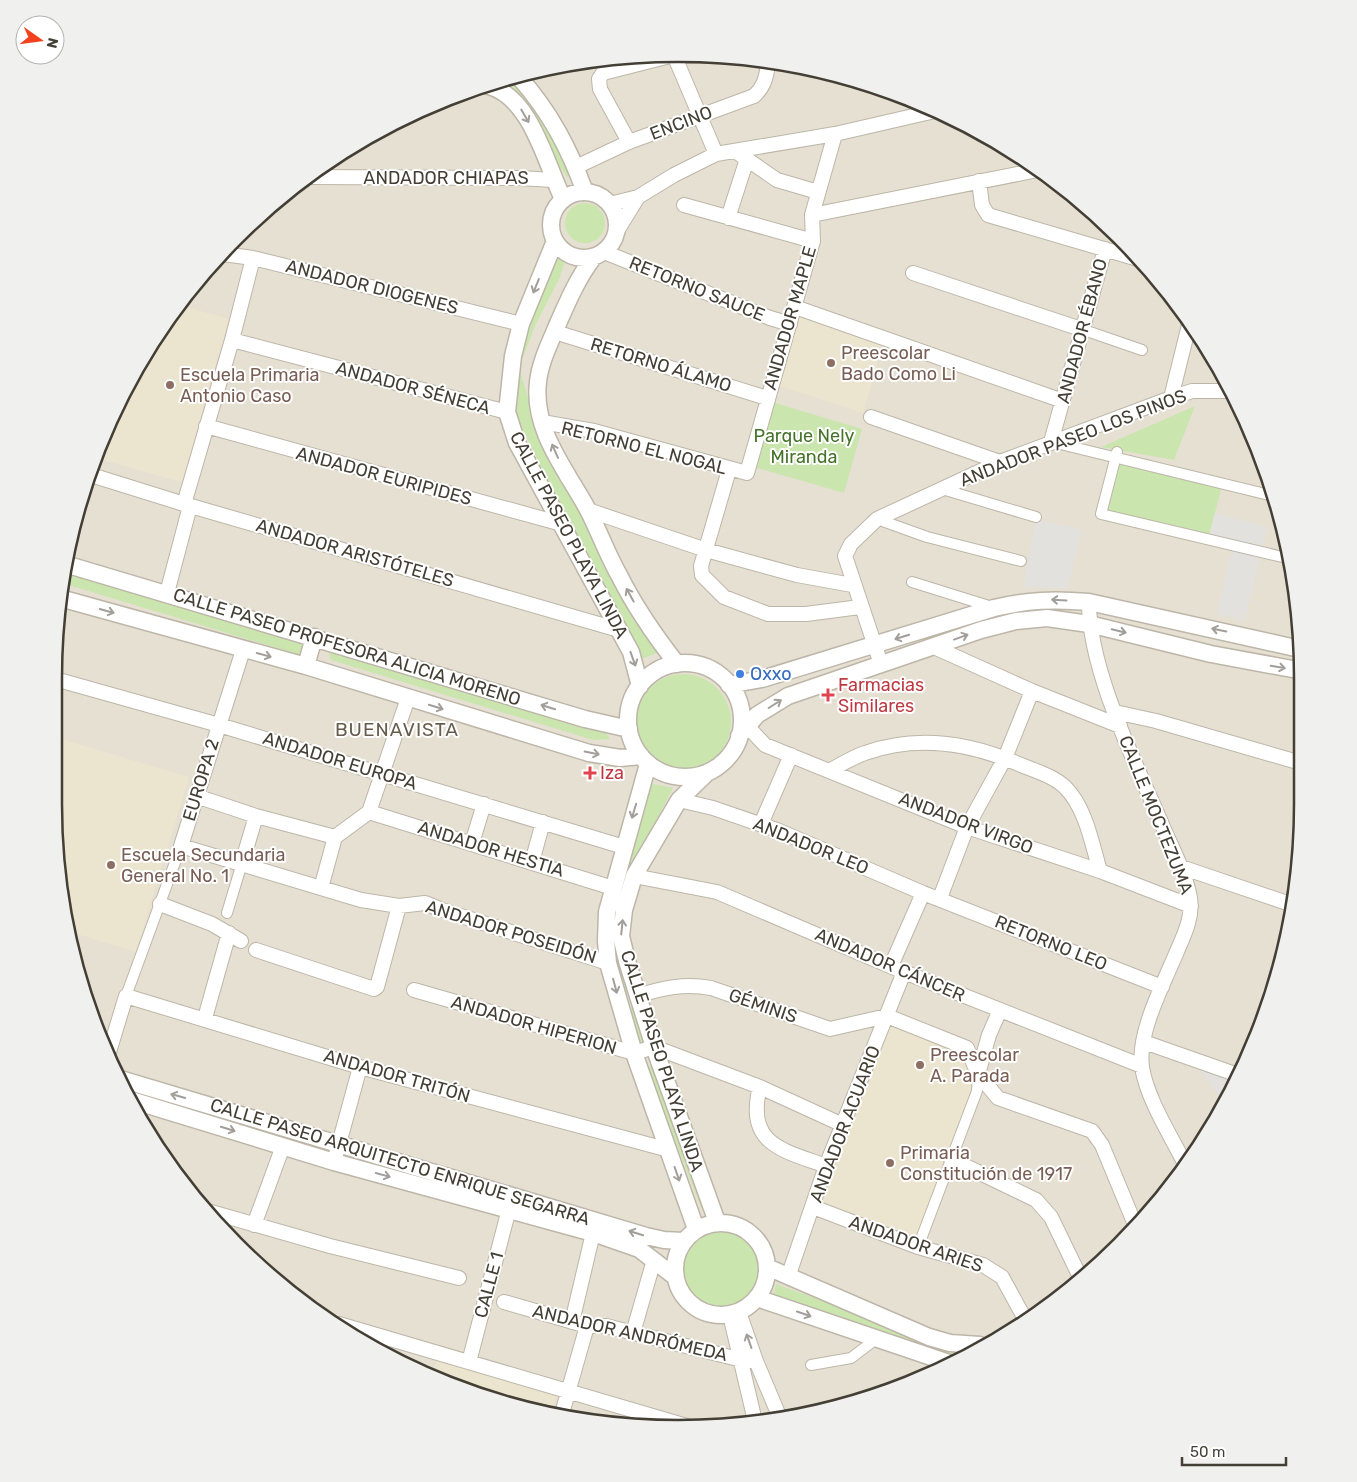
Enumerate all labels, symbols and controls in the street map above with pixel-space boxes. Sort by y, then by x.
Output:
north arrow [15,15,65,65]
text: N [43,36,62,50]
street label: ENCINO [647,101,715,145]
one-way arrow [521,109,531,123]
street label: ANDADOR CHIAPAS [363,167,529,189]
street label: ANDADOR MAPLE [759,244,821,392]
street label: RETORNO SAUCE [626,252,768,326]
street label: ANDADOR DIOGENES [284,255,460,319]
street label: ANDADOR ÉBANO [1052,256,1112,406]
one-way arrow [531,279,540,294]
street label: RETORNO ÁLAMO [588,333,734,397]
place label: Preescolar Bado Como Li [841,342,956,385]
street label: ANDADOR SÉNECA [333,357,493,419]
marker: Preescolar Bado Como Li [825,357,837,369]
place label: Escuela Primaria Antonio Caso [180,364,319,407]
marker: Escuela Primaria Antonio Caso [164,379,176,391]
street label: ANDADOR PASEO LOS PINOS [957,385,1189,491]
street label: RETORNO EL NOGAL [559,417,729,479]
park label: Parque Nely Miranda [754,425,855,468]
street label: CALLE PASEO PLAYA LINDA [505,428,633,642]
street label: ANDADOR EURIPIDES [294,442,474,510]
one-way arrow [549,444,559,459]
street label: ANDADOR ARISTÓTELES [254,514,456,592]
street label: CALLE PASEO PROFESORA ALICIA MORENO [171,584,523,710]
one-way arrow [624,588,634,603]
one-way arrow [1051,595,1068,605]
one-way arrow [99,607,115,616]
one-way arrow [1211,625,1227,634]
one-way arrow [1111,627,1127,636]
one-way arrow [894,632,910,642]
one-way arrow [953,632,968,641]
one-way arrow [629,650,638,666]
one-way arrow [255,651,271,660]
one-way arrow [1270,662,1286,672]
place label: Oxxo [750,663,792,685]
marker: Oxxo [734,668,746,680]
place label: Farmacias Similares [838,674,924,717]
marker: Farmacias Similares [822,689,834,701]
one-way arrow [768,699,782,709]
one-way arrow [428,702,444,712]
one-way arrow [540,702,556,712]
district label: BUENAVISTA [335,718,459,741]
street label: ANDADOR EUROPA [260,727,420,795]
street label: CALLE MOCTEZUMA [1114,732,1198,898]
street label: EUROPA 2 [178,736,224,824]
one-way arrow [583,749,599,758]
place label: Iza [600,762,624,784]
marker: Iza [584,767,596,779]
street label: ANDADOR VIRGO [896,787,1036,859]
one-way arrow [629,803,639,819]
street label: ANDADOR LEO [750,813,872,879]
street label: ANDADOR HESTIA [415,816,567,882]
place label: Escuela Secundaria General No. 1 [121,844,285,887]
marker: Escuela Secundaria General No. 1 [105,859,117,871]
street label: ANDADOR POSEIDÓN [423,896,599,968]
street label: RETORNO LEO [992,911,1110,975]
one-way arrow [618,919,627,935]
street label: ANDADOR CÁNCER [812,923,968,1007]
street label: CALLE PASEO PLAYA LINDA [616,948,708,1174]
one-way arrow [610,978,620,994]
street label: GÉMINIS [726,984,800,1028]
street label: ANDADOR HIPERION [449,991,619,1059]
street label: ANDADOR ACUARIO [805,1042,885,1206]
place label: Preescolar A. Parada [930,1044,1019,1087]
street label: ANDADOR TRITÓN [321,1045,473,1107]
marker: Preescolar A. Parada [914,1059,926,1071]
one-way arrow [171,1090,187,1100]
street label: CALLE PASEO ARQUITECTO ENRIQUE SEGARRA [208,1094,592,1230]
one-way arrow [219,1125,235,1135]
place label: Primaria Constitución de 1917 [900,1142,1072,1185]
marker: Primaria Constitución de 1917 [884,1157,896,1169]
one-way arrow [673,1165,682,1181]
one-way arrow [375,1171,391,1181]
street label: ANDADOR ARIES [846,1211,986,1277]
one-way arrow [628,1227,644,1237]
street label: CALLE 1 [470,1250,508,1320]
street label: ANDADOR ANDRÓMEDA [530,1300,730,1366]
one-way arrow [795,1310,811,1319]
one-way arrow [744,1333,753,1349]
scale bar [1182,1434,1286,1466]
text: 50 m [1190,1443,1225,1461]

